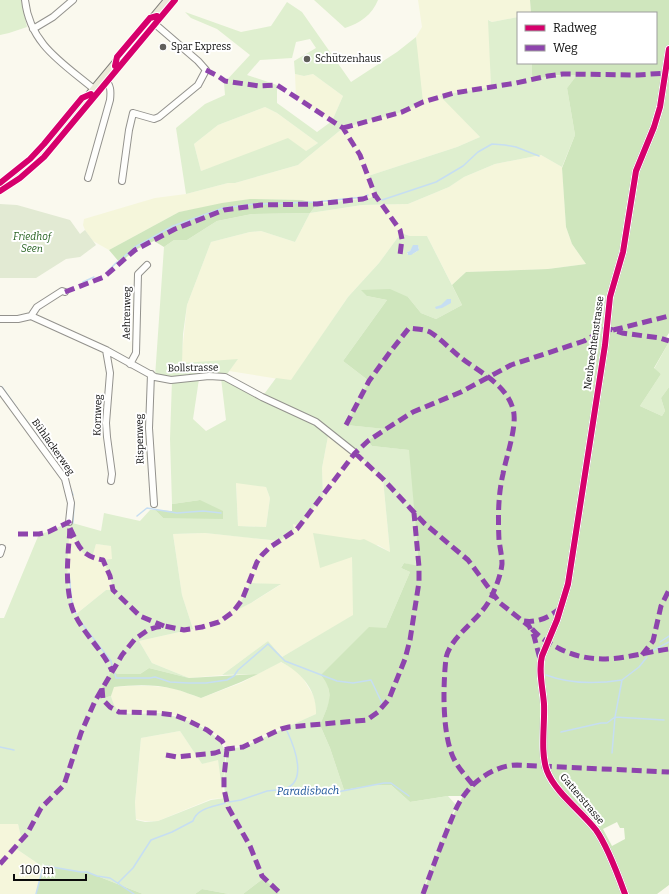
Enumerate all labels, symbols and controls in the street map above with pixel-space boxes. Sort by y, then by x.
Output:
legend [517,12,657,64]
text: Radweg [553,21,597,35]
place label: Spar Express [171,41,231,53]
text: Weg [553,41,578,55]
marker: Spar Express [158,42,168,52]
place label: Schützenhaus [315,53,381,65]
marker: Schützenhaus [302,54,312,64]
park label: Friedhof Seen [13,231,53,255]
street label: Aehrenweg [121,286,133,340]
street label: Neubrechtenstrasse [581,295,607,391]
street label: Bollstrasse [167,362,219,374]
street label: Kornweg [91,394,105,436]
street label: Rispenweg [134,413,146,464]
street label: Bühlackerweg [29,417,77,478]
street label: Gatterstrasse [557,771,607,827]
water label: Paradisbach [277,784,339,798]
scale bar [14,856,86,882]
text: 100 m [20,863,55,877]

